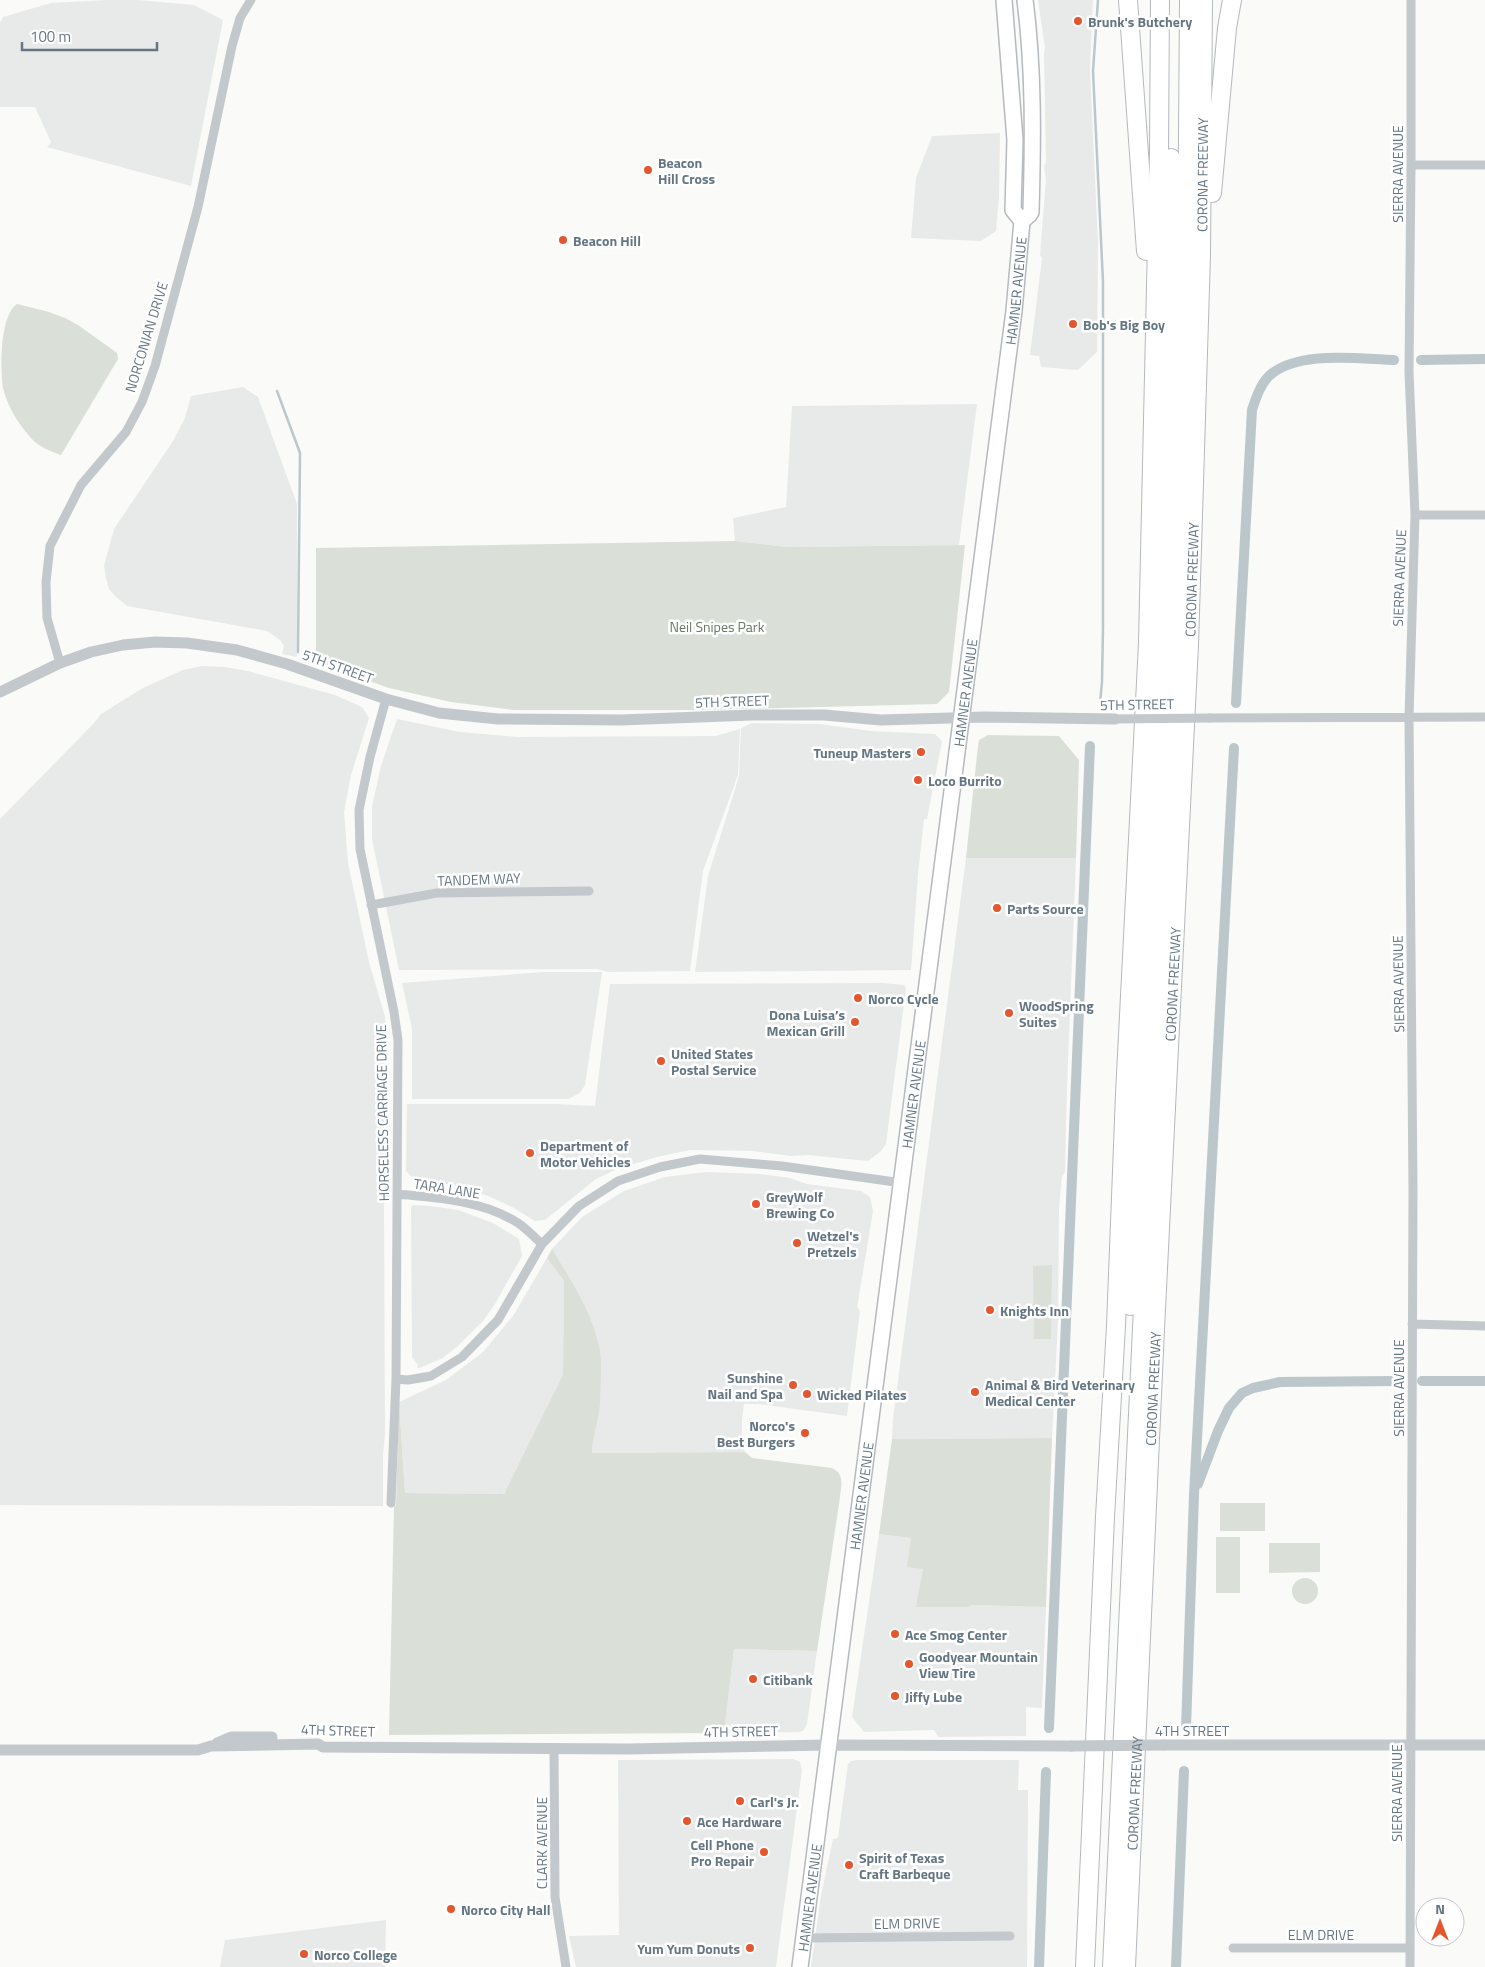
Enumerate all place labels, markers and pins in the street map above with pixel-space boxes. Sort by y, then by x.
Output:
place label: Brunk's Butchery [1088,11,1192,32]
marker: Brunk's Butchery [1072,15,1084,27]
place label: Beacon Hill Cross [658,152,716,189]
marker: Beacon Hill Cross [642,164,654,176]
place label: Beacon Hill [573,230,641,251]
marker: Beacon Hill [557,234,569,246]
place label: Bob's Big Boy [1083,314,1165,335]
marker: Bob's Big Boy [1067,318,1079,330]
place label: Tuneup Masters [814,742,911,763]
marker: Tuneup Masters [915,746,927,758]
place label: Loco Burrito [928,770,1002,791]
marker: Loco Burrito [912,774,924,786]
place label: Parts Source [1007,898,1084,919]
marker: Parts Source [991,902,1003,914]
place label: Norco Cycle [868,988,939,1009]
marker: Norco Cycle [852,992,864,1004]
place label: WoodSpring Suites [1019,995,1094,1032]
place label: Dona Luisa’s Mexican Grill [767,1004,845,1041]
marker: WoodSpring Suites [1003,1007,1015,1019]
marker: Dona Luisa’s Mexican Grill [849,1016,861,1028]
place label: United States Postal Service [671,1043,756,1080]
marker: United States Postal Service [655,1055,667,1067]
place label: Department of Motor Vehicles [540,1135,631,1172]
marker: Department of Motor Vehicles [524,1147,536,1159]
place label: GreyWolf Brewing Co [766,1186,835,1223]
marker: GreyWolf Brewing Co [750,1198,762,1210]
place label: Wetzel's Pretzels [807,1225,860,1262]
marker: Wetzel's Pretzels [791,1237,803,1249]
place label: Knights Inn [1000,1300,1069,1321]
marker: Knights Inn [984,1304,996,1316]
place label: Sunshine Nail and Spa [708,1367,783,1404]
place label: Animal & Bird Veterinary Medical Center [985,1374,1135,1411]
marker: Sunshine Nail and Spa [787,1379,799,1391]
place label: Wicked Pilates [817,1384,907,1405]
marker: Animal & Bird Veterinary Medical Center [969,1386,981,1398]
marker: Wicked Pilates [801,1388,813,1400]
place label: Norco's Best Burgers [717,1415,795,1452]
marker: Norco's Best Burgers [799,1427,811,1439]
place label: Ace Smog Center [905,1624,1007,1645]
marker: Ace Smog Center [889,1628,901,1640]
place label: Goodyear Mountain View Tire [919,1646,1038,1683]
marker: Goodyear Mountain View Tire [903,1658,915,1670]
place label: Citibank [763,1669,813,1690]
marker: Citibank [747,1673,759,1685]
place label: Jiffy Lube [905,1686,962,1707]
marker: Jiffy Lube [889,1690,901,1702]
place label: Carl's Jr. [750,1791,799,1812]
marker: Carl's Jr. [734,1795,746,1807]
place label: Ace Hardware [697,1811,782,1832]
marker: Ace Hardware [681,1815,693,1827]
place label: Cell Phone Pro Repair [690,1834,754,1871]
marker: Cell Phone Pro Repair [758,1846,770,1858]
place label: Spirit of Texas Craft Barbeque [859,1847,950,1884]
marker: Spirit of Texas Craft Barbeque [843,1859,855,1871]
place label: Norco City Hall [461,1899,551,1920]
marker: Norco City Hall [445,1903,457,1915]
place label: Yum Yum Donuts [637,1938,740,1959]
marker: Yum Yum Donuts [744,1942,756,1954]
place label: Norco College [314,1944,397,1965]
marker: Norco College [298,1948,310,1960]

